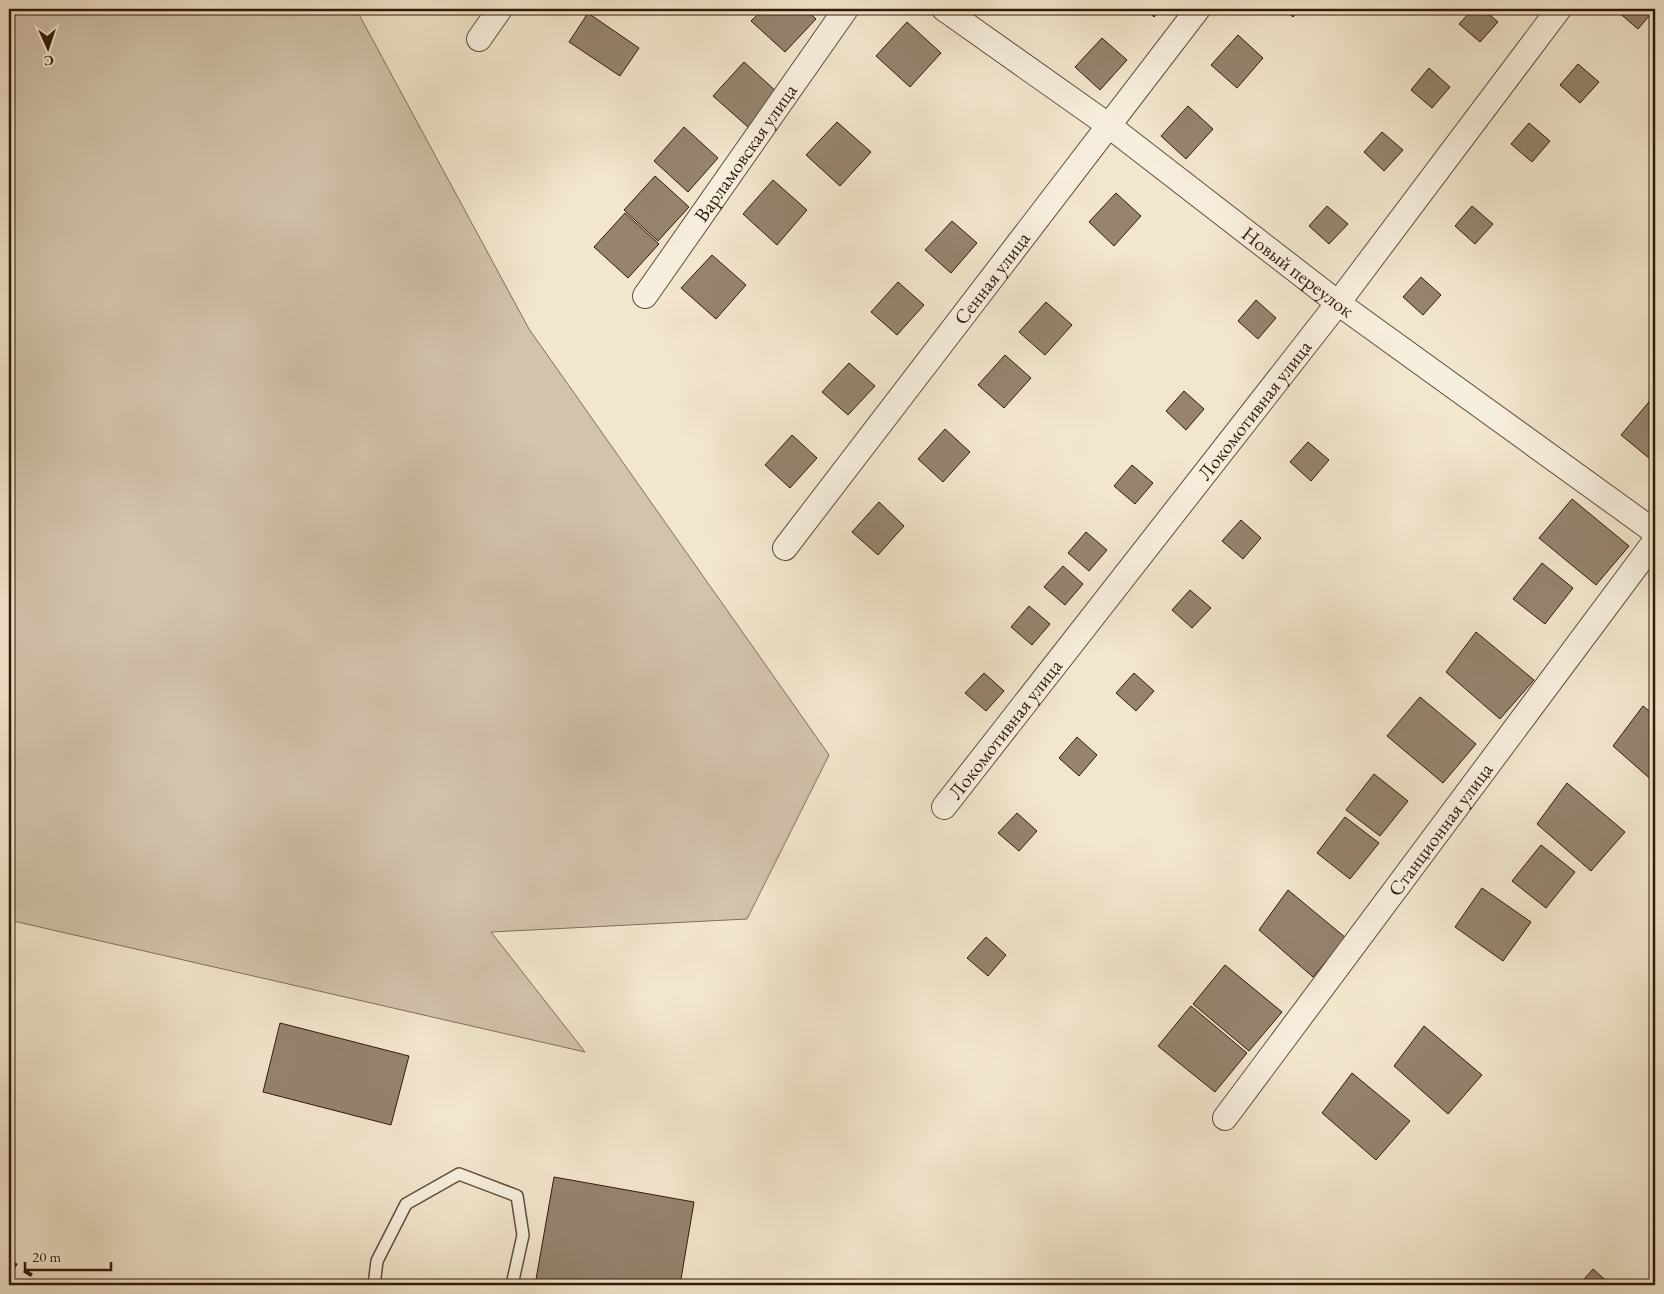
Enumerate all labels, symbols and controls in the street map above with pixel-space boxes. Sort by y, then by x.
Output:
north arrow [22,22,72,72]
text: С [43,52,54,70]
street label: Варламовская улица [688,78,803,227]
street label: Новый переулок [1237,220,1360,324]
street label: Сенная улица [948,226,1036,330]
street label: Локомотивная улица [1192,335,1317,485]
street label: Локомотивная улица [942,654,1068,804]
street label: Станционная улица [1382,757,1498,901]
scale bar [25,1239,111,1271]
text: 20 m [32,1247,61,1266]

